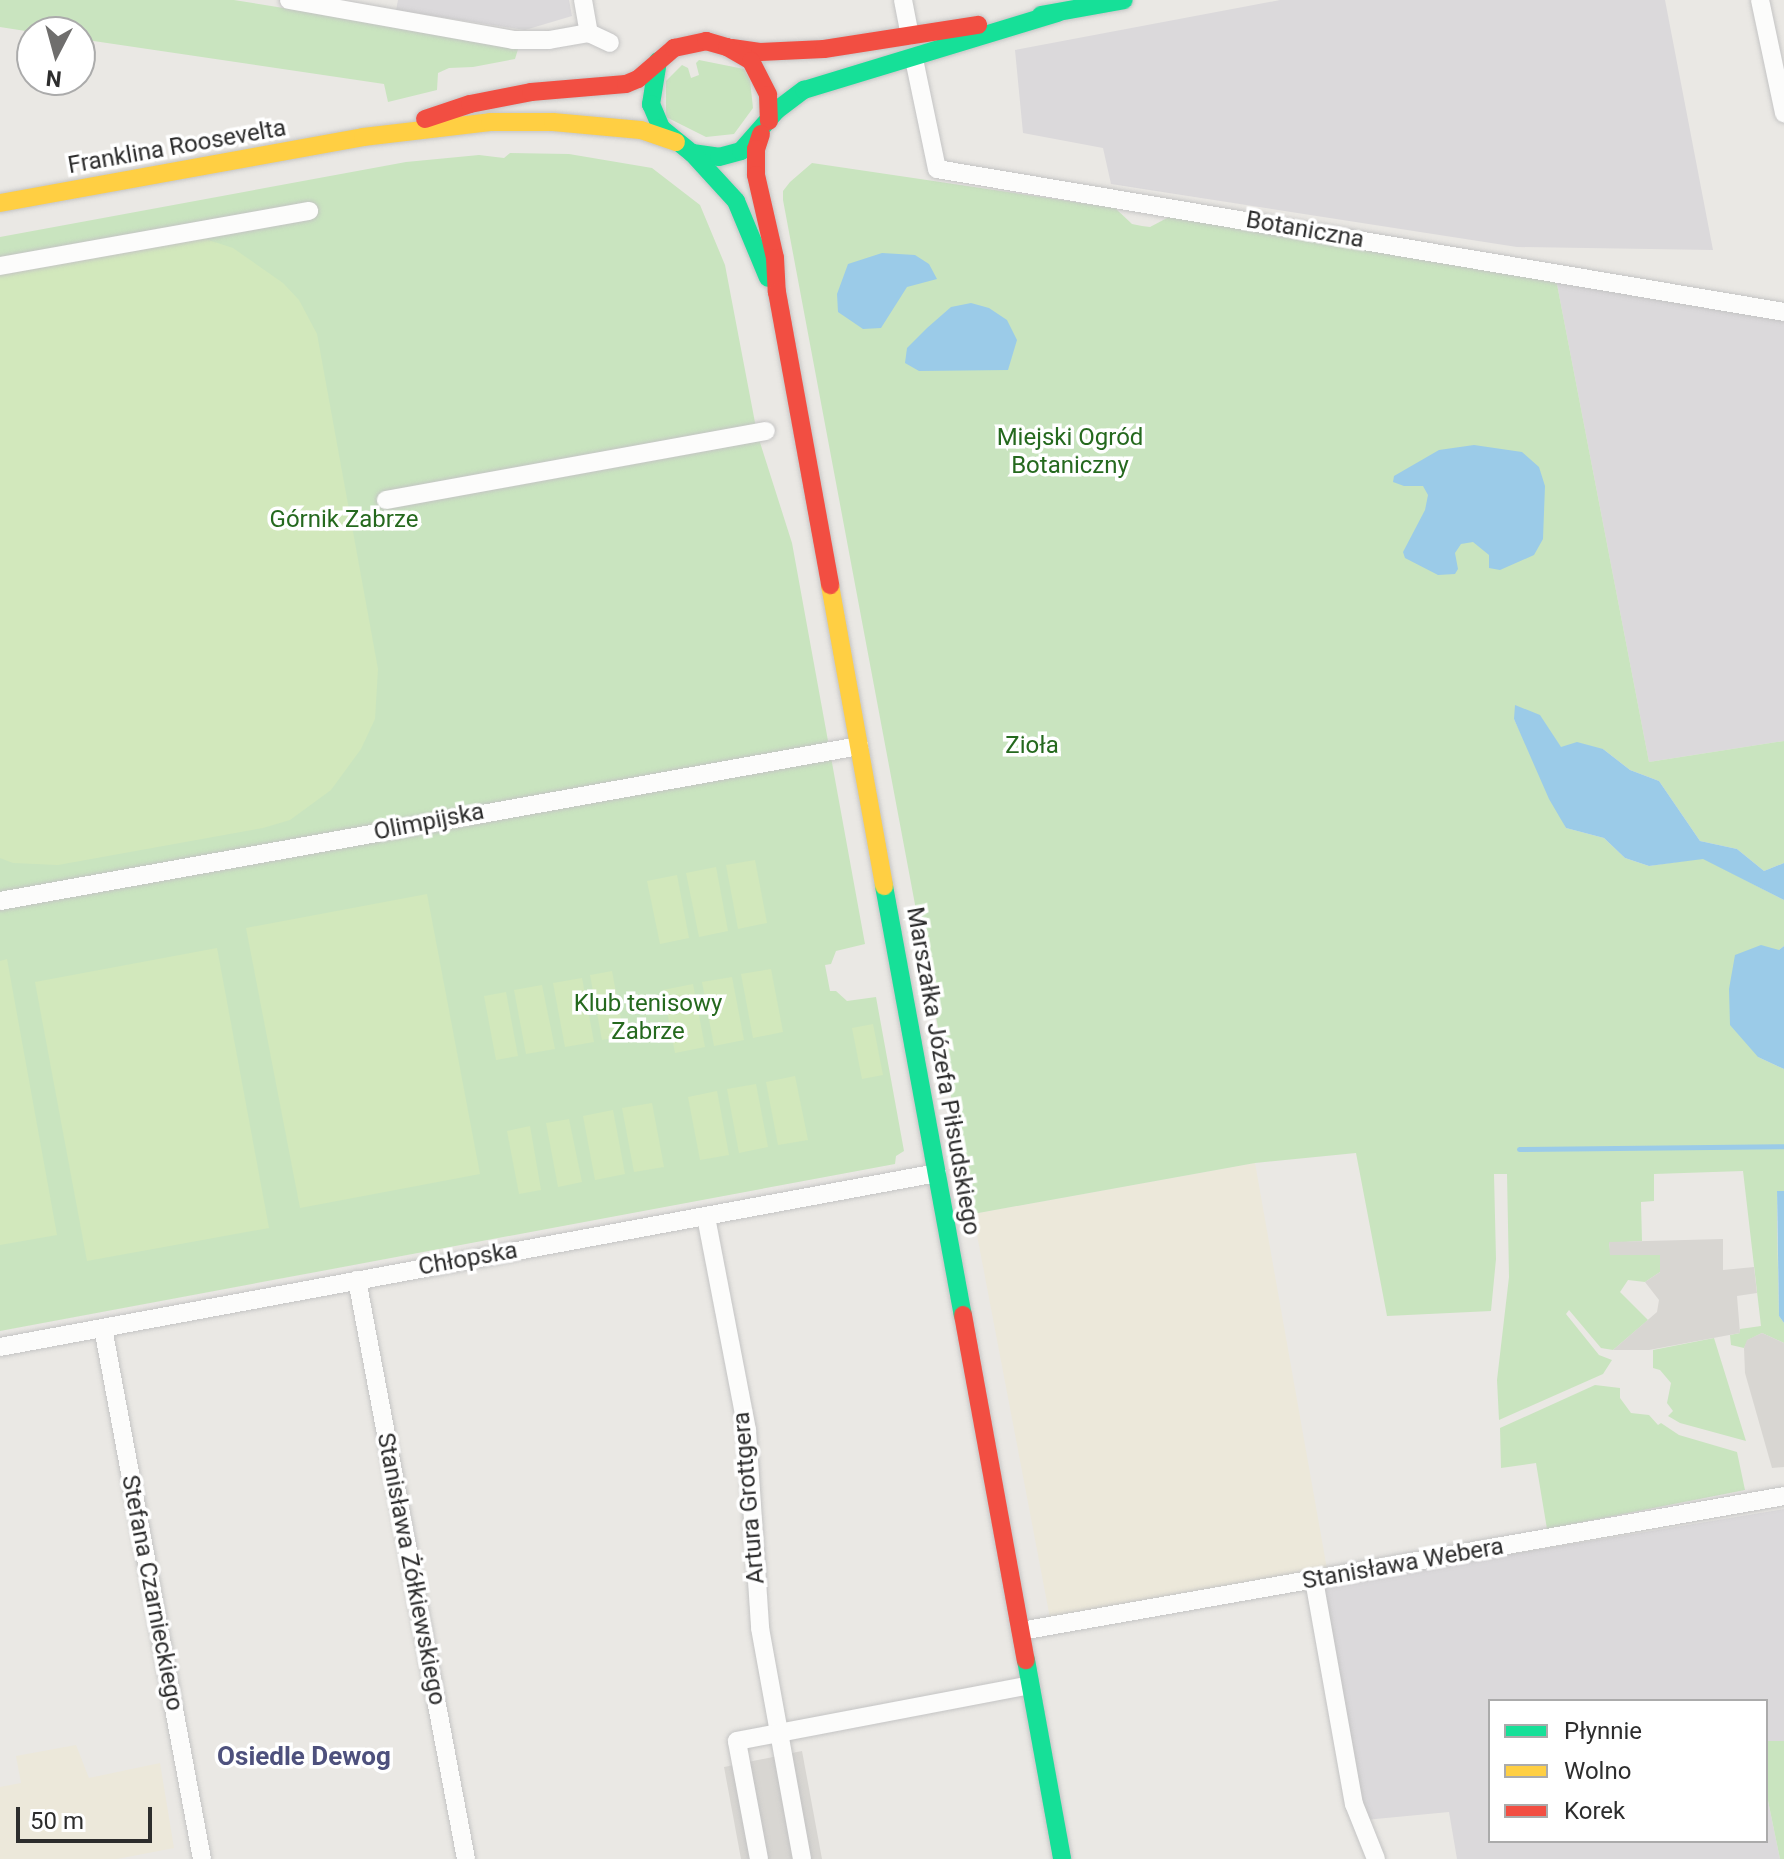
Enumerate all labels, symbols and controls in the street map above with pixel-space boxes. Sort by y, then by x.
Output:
north arrow [16,16,96,96]
text: N [45,65,63,92]
street label: Franklina Roosevelta [66,114,288,180]
street label: Botaniczna [1244,205,1366,255]
park label: Miejski Ogród Botaniczny [997,424,1143,480]
park label: Górnik Zabrze [270,506,418,534]
park label: Zioła [1005,732,1059,760]
street label: Olimpijska [371,797,487,847]
street label: Marszałka Józefa Piłsudskiego [900,905,986,1237]
park label: Klub tenisowy Zabrze [574,990,722,1046]
street label: Chłopska [416,1236,520,1282]
street label: Artura Grottgera [727,1411,771,1585]
street label: Stanisława Żółkiewskiego [370,1431,452,1707]
street label: Stefana Czarnieckiego [115,1473,189,1713]
street label: Stanisława Webera [1300,1532,1506,1596]
legend [1488,1699,1768,1843]
text: Płynnie [1564,1717,1642,1745]
district label: Osiedle Dewog [217,1741,391,1773]
text: Wolno [1564,1757,1631,1785]
scale bar [20,1791,156,1841]
text: Korek [1564,1797,1625,1825]
text: 50 m [30,1807,84,1835]

